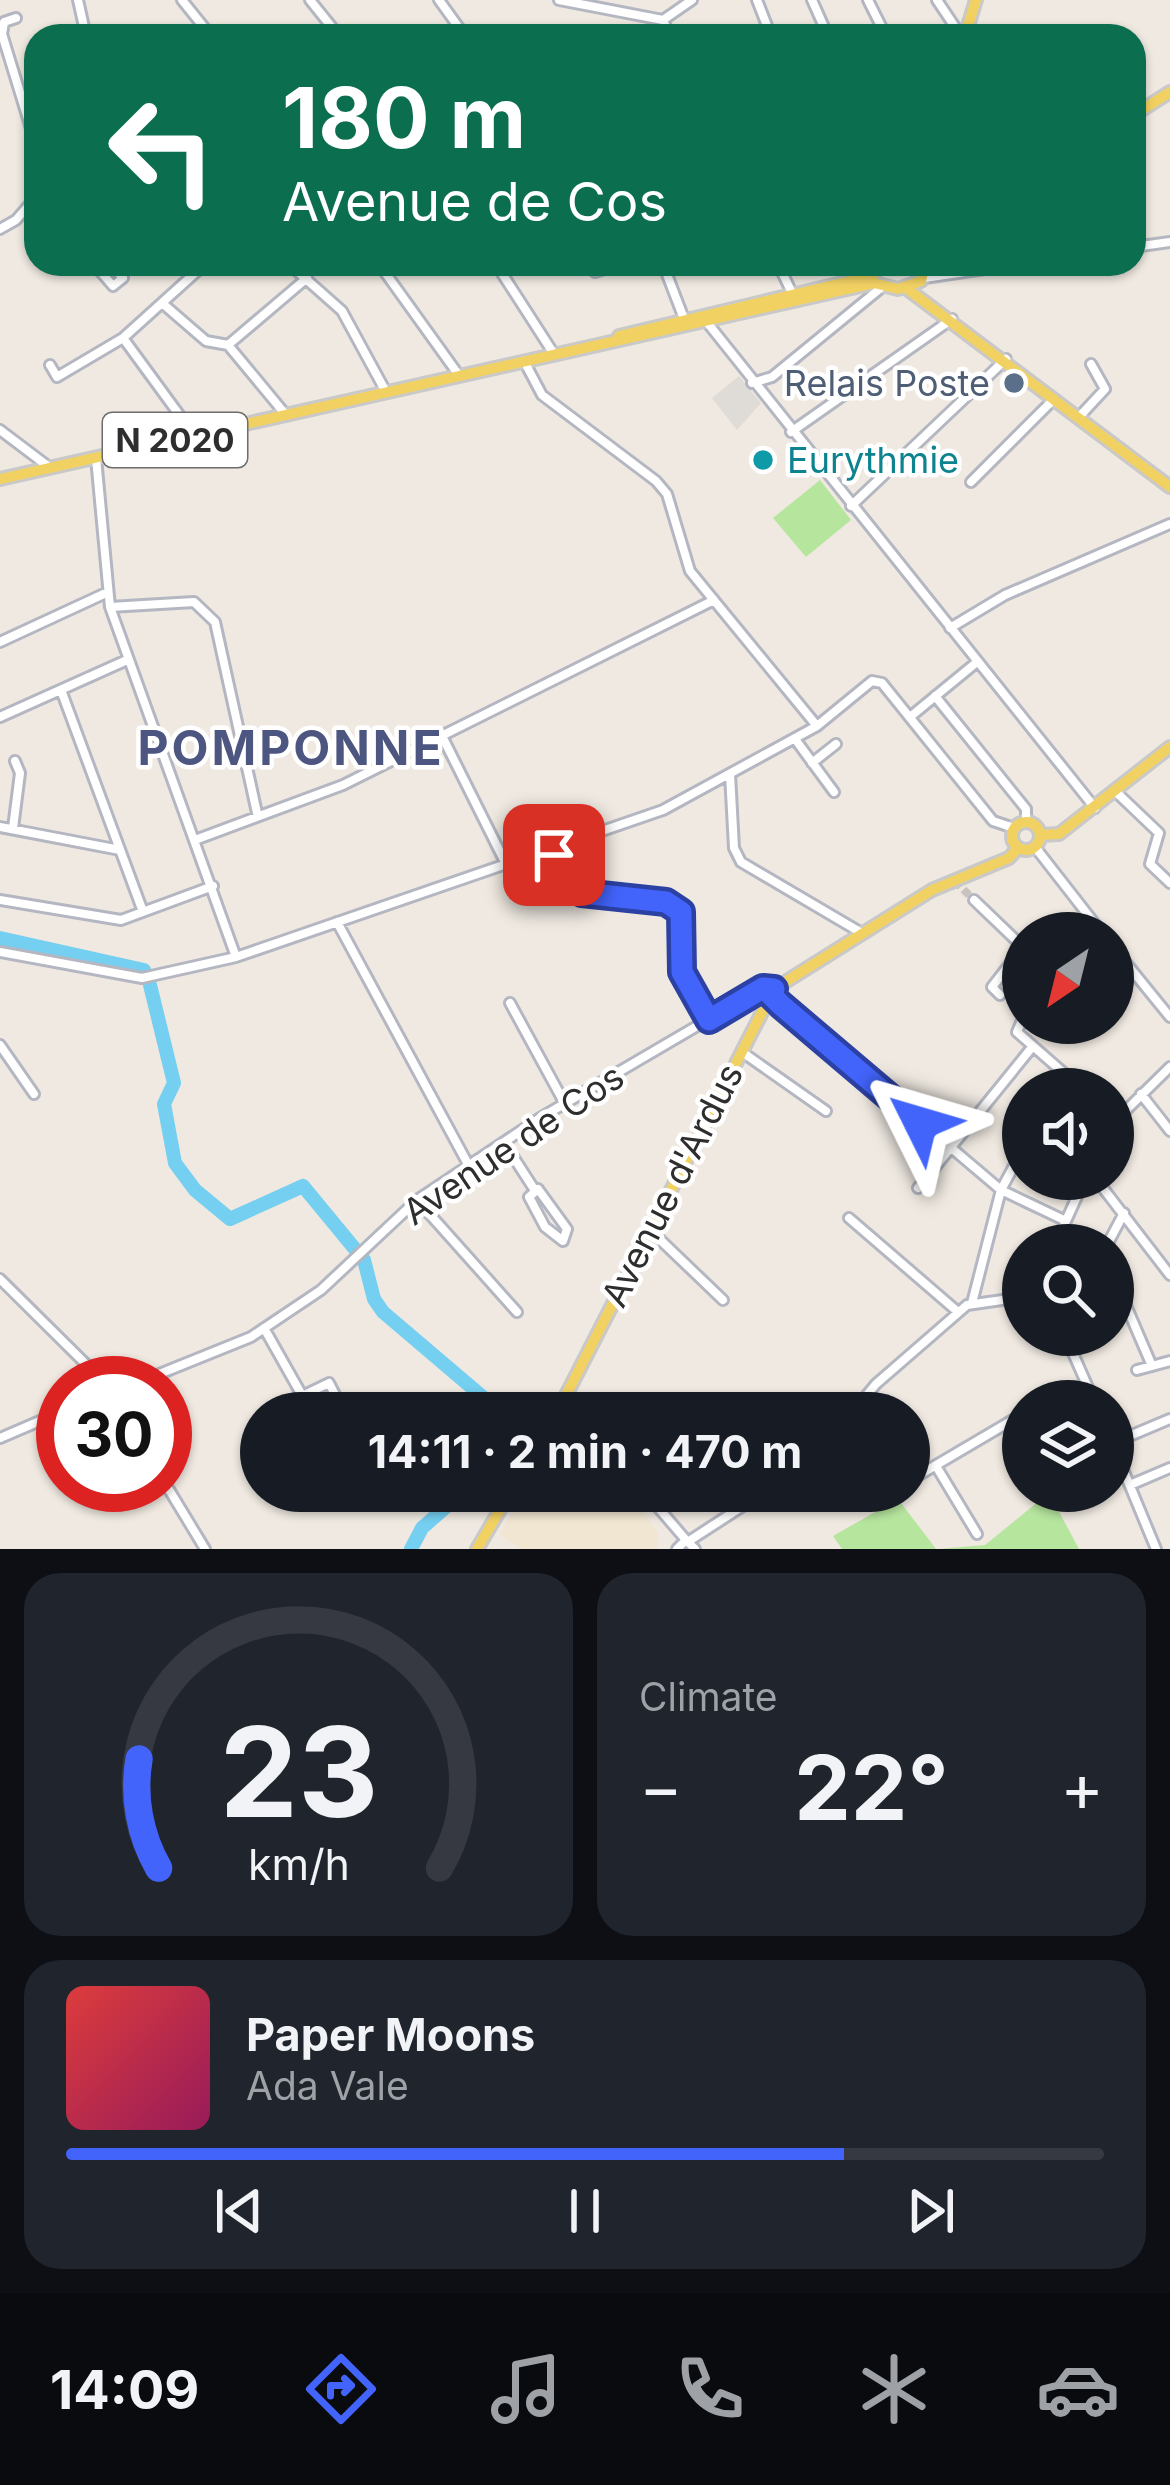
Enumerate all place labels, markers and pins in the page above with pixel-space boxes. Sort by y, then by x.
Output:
place label: Relais Poste [784,361,990,405]
marker: Relais Poste [1001,370,1027,396]
place label: Eurythmie [787,438,959,482]
marker: Eurythmie [750,447,776,473]
pin [503,804,605,906]

